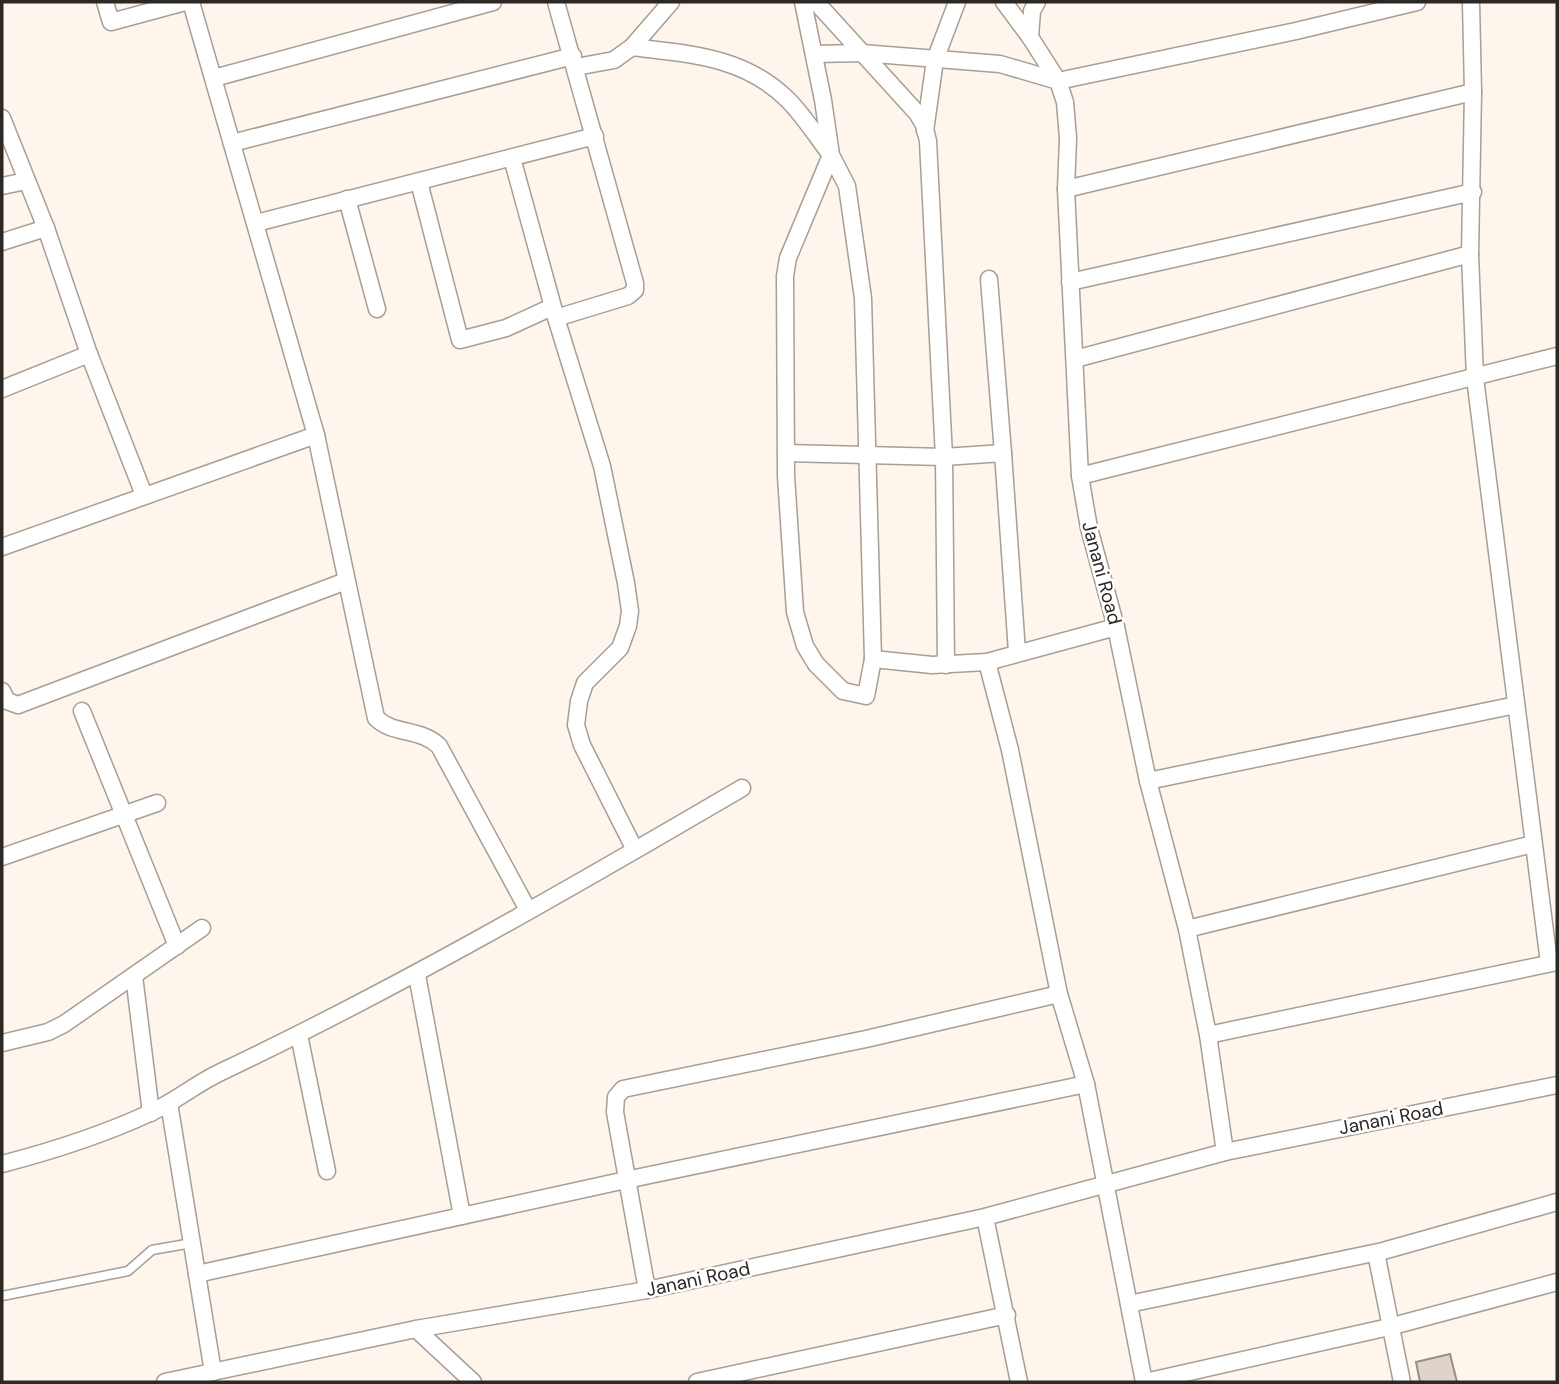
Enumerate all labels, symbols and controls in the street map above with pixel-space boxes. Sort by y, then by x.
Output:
street label: Janani Road [1076,519,1128,627]
street label: Janani Road [1337,1096,1445,1140]
street label: Janani Road [644,1256,752,1302]

